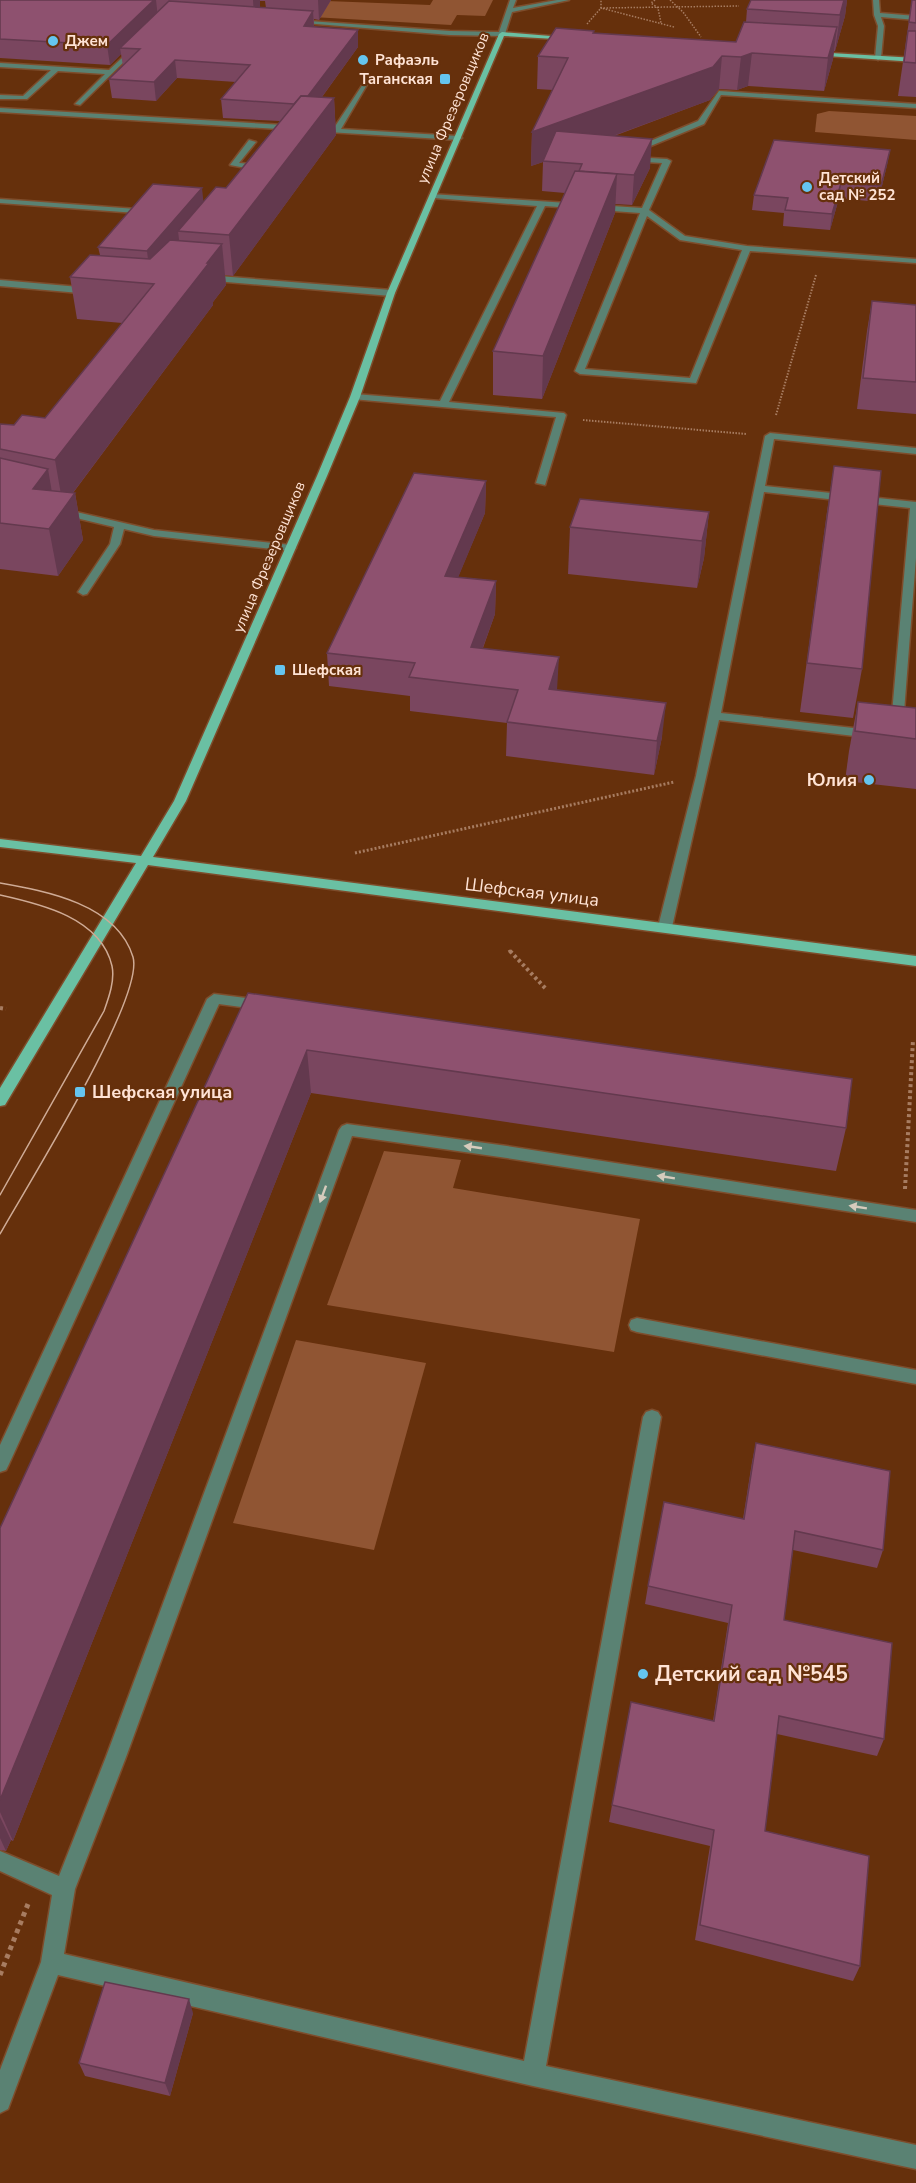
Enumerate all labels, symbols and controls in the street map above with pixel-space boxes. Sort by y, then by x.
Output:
street label: улица Фрезеровщиков [412,29,494,187]
place label: Джем [65,31,108,51]
marker: Джем [46,34,60,48]
place label: Рафаэль [375,50,439,70]
marker: Рафаэль [356,53,370,67]
place label: Таганская [360,69,433,89]
marker: Таганская [438,72,452,86]
place label: Детский сад № 252 [819,168,896,205]
marker: Детский сад № 252 [800,180,814,194]
street label: улица Фрезеровщиков [228,478,310,636]
place label: Шефская [292,660,361,680]
marker: Шефская [273,663,287,677]
place label: Юлия [807,768,857,792]
marker: Юлия [862,773,876,787]
street label: Шефская улица [463,872,601,912]
place label: Шефская улица [92,1080,232,1104]
marker: Шефская улица [73,1085,87,1099]
one-way arrow [463,1143,482,1152]
one-way arrow [656,1172,675,1181]
one-way arrow [318,1185,328,1203]
one-way arrow [849,1202,868,1211]
place label: Детский сад №545 [655,1660,848,1688]
marker: Детский сад №545 [636,1667,650,1681]

